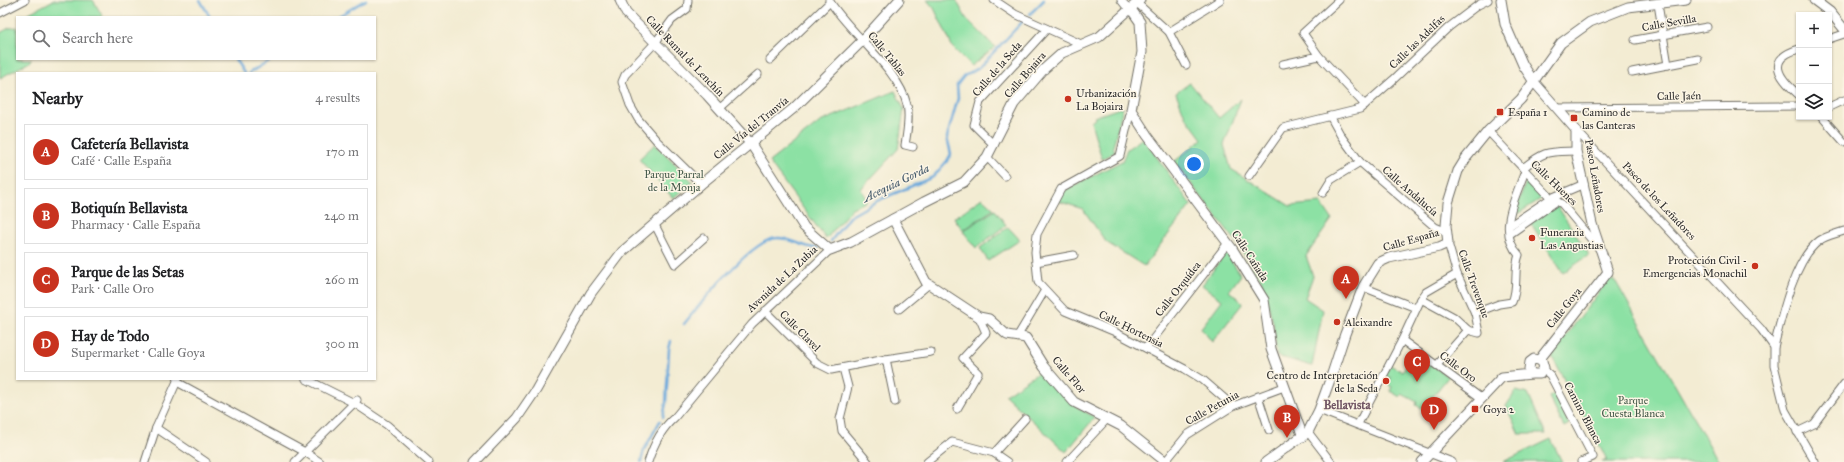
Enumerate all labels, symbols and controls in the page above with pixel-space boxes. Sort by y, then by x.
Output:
street label: Calle las Adelfas [1387,12,1447,72]
street label: Calle Sevilla [1641,12,1697,34]
map controls [1796,12,1832,120]
button: + [1796,12,1832,48]
street label: Calle Ramal de Lenchín [643,13,727,99]
search box [16,16,376,60]
icon: search [30,27,52,49]
text: Search here [62,29,133,47]
street label: Calle Tablas [865,29,909,79]
street label: Calle de la Seda [970,39,1025,99]
button: − [1796,48,1832,84]
street label: Calle Bojaira [1001,49,1049,101]
button: layers [1796,84,1832,120]
place label: Urbanización La Bojaira [1076,87,1136,113]
text: Nearby [32,88,83,109]
street label: Calle Jaén [1657,89,1701,104]
text: 4 results [315,90,360,106]
street label: Calle Vía del Tranvía [711,94,791,162]
marker: Urbanización La Bojaira [1063,94,1073,104]
place label: España 1 [1508,106,1547,119]
place label: Camino de las Canteras [1582,106,1635,132]
marker: España 1 [1495,107,1505,117]
marker: Camino de las Canteras [1569,113,1579,123]
text: Cafetería Bellavista [71,135,189,153]
street label: Paseo Leñadores [1582,138,1608,214]
text: A [42,144,50,160]
text: 170 m [326,144,359,160]
text: Café · Calle España [71,153,172,169]
your location [1184,154,1204,174]
street label: Calle Huenes [1528,158,1580,208]
street label: Paseo de los Leñadores [1620,159,1698,243]
water label: Acequia Gorda [859,161,932,206]
street label: Calle Andalucía [1379,163,1441,219]
park label: Parque Parral de la Monja [644,168,704,194]
text: Botiquín Bellavista [71,199,188,217]
text: B [42,208,50,224]
text: 240 m [324,208,359,224]
text: Pharmacy · Calle España [71,217,201,233]
street label: Calle España [1381,226,1441,254]
place label: Funeraria Las Angustias [1540,226,1603,252]
street label: Calle Cañada [1229,228,1271,284]
marker: Funeraria Las Angustias [1527,233,1537,243]
street label: Avenida de La Zubia [743,243,820,316]
street label: Calle Trevenque [1455,248,1493,321]
place label: Protección Civil - Emergencias Monachil [1643,254,1747,280]
street label: Calle Orquídea [1152,259,1205,320]
marker: Protección Civil - Emergencias Monachil [1750,261,1760,271]
text: Parque de las Setas [71,263,184,281]
pin: A [1333,266,1359,299]
text: C [42,272,50,288]
text: 260 m [325,272,359,288]
text: Park · Calle Oro [71,281,154,297]
street label: Calle Goya [1544,285,1584,331]
street label: Calle Clavel [777,308,823,354]
street label: Calle Hortensia [1097,308,1166,350]
place label: Aleixandre [1344,316,1393,329]
marker: Aleixandre [1332,317,1342,327]
text: Hay de Todo [71,327,149,345]
text: D [41,336,51,352]
text: 300 m [325,336,359,352]
text: Supermarket · Calle Goya [71,345,205,361]
pin: C [1404,349,1430,382]
street label: Calle Oro [1437,349,1479,385]
street label: Calle Flor [1049,354,1089,397]
place label: Centro de Interpretación de la Seda [1267,369,1378,395]
marker: Centro de Interpretación de la Seda [1381,376,1391,386]
street label: Camino Blanca [1561,380,1605,447]
street label: Calle Petunia [1183,388,1241,428]
park label: Parque Cuesta Blanca [1602,394,1665,420]
pin: D [1421,397,1447,430]
district label: Bellavista [1323,398,1372,412]
place label: Goya 2 [1483,403,1515,416]
marker: Goya 2 [1470,404,1480,414]
pin: B [1274,405,1300,438]

